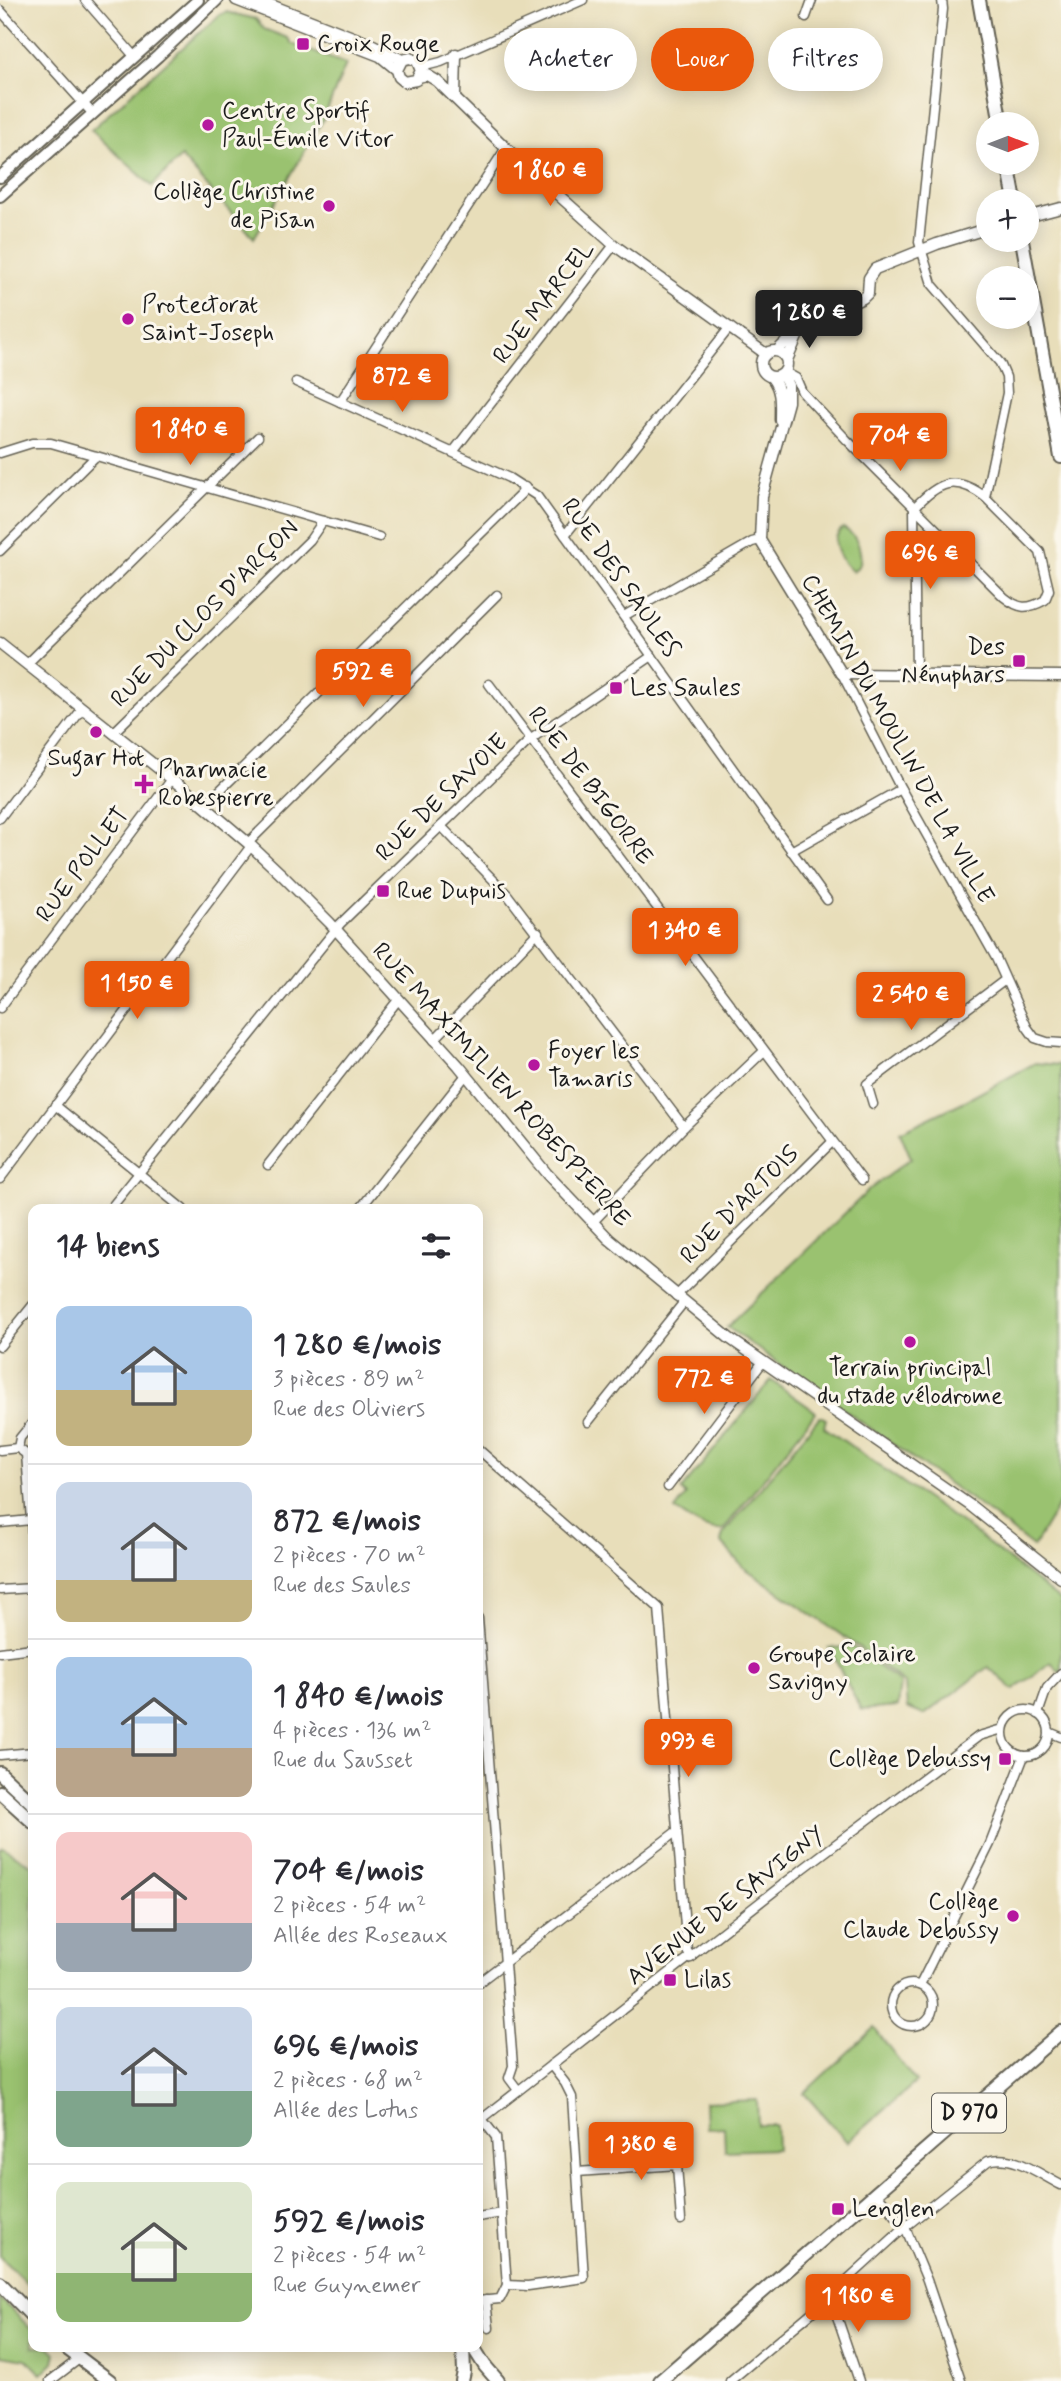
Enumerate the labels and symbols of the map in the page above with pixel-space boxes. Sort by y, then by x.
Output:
place label: Croix Rouge [317,29,440,62]
marker: Croix Rouge [295,36,311,52]
place label: Centre Sportif Paul-Émile Vitor [222,96,393,155]
north arrow [976,112,1040,175]
marker: Centre Sportif Paul-Émile Vitor [200,117,216,133]
pin: 1 860 € [485,148,615,208]
place label: Collège Christine de Pisan [153,177,315,236]
marker: Collège Christine de Pisan [321,198,337,214]
street label: RUE MARCEL [486,235,602,371]
place label: Protectorat Saint-Joseph [142,290,275,349]
pin: 1 280 € [744,290,874,350]
marker: Protectorat Saint-Joseph [120,311,136,327]
pin: 872 € [353,354,451,414]
pin: 1 840 € [125,407,255,467]
pin: 704 € [851,414,949,473]
street label: RUE DES SAULES [554,492,686,664]
street label: RUE DU CLOS D'ARÇON [104,513,306,715]
pin: 696 € [881,532,979,591]
street label: CHEMIN DU MOULIN DE LA VILLE [793,569,1001,909]
place label: Des Nénuphars [901,632,1005,691]
pin: 592 € [314,650,412,709]
marker: Des Nénuphars [1011,653,1027,669]
place label: Les Saules [630,673,741,704]
marker: Les Saules [608,680,624,696]
street label: RUE DE BIGORRE [520,700,660,872]
marker: Sugar Hot [88,724,104,740]
street label: RUE DE SAVOIE [369,727,515,869]
place label: Sugar Hot [47,743,145,777]
place label: Pharmacie Robespierre [158,755,274,814]
marker: Pharmacie Robespierre [136,776,152,792]
street label: RUE POLLET [29,801,137,929]
place label: Rue Dupuis [397,876,506,907]
marker: Rue Dupuis [375,883,391,899]
pin: 1 340 € [620,908,750,968]
street label: RUE MAXIMILIEN ROBESPIERRE [365,936,637,1234]
pin: 1 150 € [72,962,202,1021]
pin: 2 540 € [846,972,976,1032]
place label: Foyer les Tamaris [548,1036,640,1095]
marker: Foyer les Tamaris [526,1057,542,1073]
street label: RUE D'ARTOIS [674,1139,806,1271]
marker: Terrain principal du stade vélodrome [902,1334,918,1350]
place label: Terrain principal du stade vélodrome [817,1353,1003,1412]
pin: 772 € [655,1356,753,1416]
place label: Groupe Scolaire Savigny [768,1639,916,1700]
marker: Groupe Scolaire Savigny [746,1660,762,1676]
pin: 993 € [639,1720,737,1779]
place label: Collège Debussy [828,1744,991,1775]
marker: Collège Debussy [997,1751,1013,1767]
street label: AVENUE DE SAVIGNY [621,1819,831,1993]
place label: Collège Claude Debussy [843,1887,999,1946]
marker: Collège Claude Debussy [1005,1908,1021,1924]
place label: Lilas [684,1965,731,1996]
marker: Lilas [662,1972,678,1988]
road number: D 970 [932,2094,1006,2132]
pin: 1 380 € [576,2122,706,2182]
place label: Lenglen [852,2194,935,2227]
marker: Lenglen [830,2201,846,2217]
pin: 1 180 € [793,2274,923,2334]

